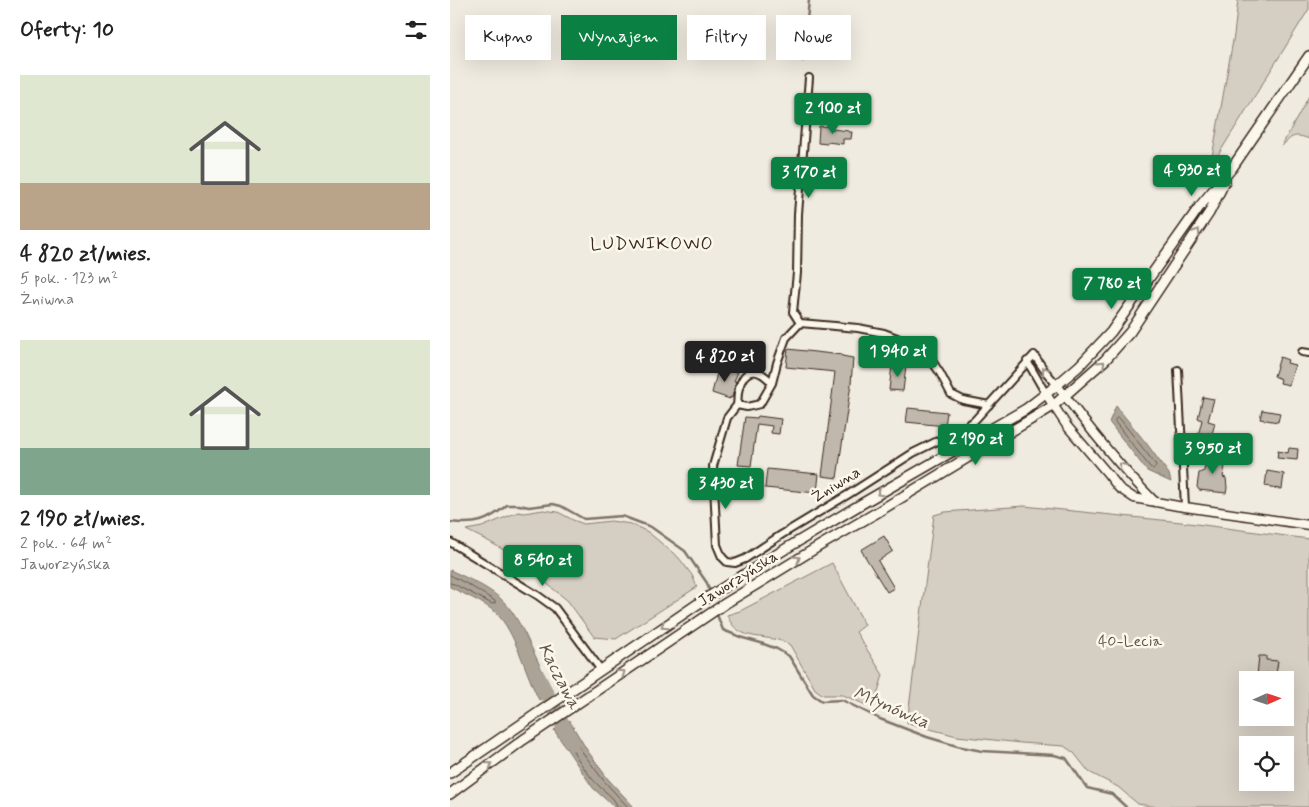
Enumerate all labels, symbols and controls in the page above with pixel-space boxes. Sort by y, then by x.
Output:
chip: Kupno [465,15,551,60]
chip: Wynajem [561,15,677,60]
chip: Filtry [687,15,766,60]
chip: Nowe [776,15,851,60]
text: Oferty: 10 [20,16,114,44]
icon: filters [402,16,430,44]
pin: 2 100 zł [781,92,885,135]
text: 2 100 zł [805,98,861,119]
icon: home [180,108,270,198]
pin: 4 930 zł [1140,154,1244,197]
pin: 3 170 zł [757,156,861,199]
text: 4 930 zł [1164,160,1220,181]
text: 3 170 zł [782,162,836,183]
one-way arrow [1190,228,1200,237]
district label: LUDWIKOWO [590,232,714,256]
text: 4 820 zł/mies. [20,240,151,268]
text: 5 pok. · 123 m² [20,268,118,289]
pin: 7 780 zł [1060,268,1164,310]
text: 7 780 zł [1083,273,1141,294]
text: Żniwna [20,289,74,310]
pin: 1 940 zł [846,336,950,378]
pin: 4 820 zł [673,340,777,383]
text: 1 940 zł [869,341,927,362]
text: 4 820 zł [696,346,754,367]
one-way arrow [1096,360,1105,369]
one-way arrow [1042,366,1051,376]
icon: home [180,373,270,463]
pin: 2 190 zł [924,424,1028,466]
text: 2 190 zł [949,429,1003,450]
pin: 3 950 zł [1161,432,1265,475]
text: 3 950 zł [1185,438,1241,459]
street label: Żniwna [807,462,865,508]
one-way arrow [1119,463,1127,472]
pin: 3 430 zł [674,468,778,510]
text: 3 430 zł [699,473,753,494]
one-way arrow [876,487,885,497]
text: 2 190 zł/mies. [20,505,145,533]
text: 2 pok. · 64 m² [20,533,112,554]
pin: 8 540 zł [491,544,595,587]
street label: Jaworzyńska [694,546,782,612]
text: 8 540 zł [514,550,572,571]
text: Jaworzyńska [20,554,110,575]
one-way arrow [792,556,801,566]
one-way arrow [661,620,670,630]
park label: 40-Lecia [1098,631,1162,652]
water label: Kaczawa [532,639,586,714]
one-way arrow [616,670,625,679]
north arrow [1239,671,1294,726]
map controls [1239,671,1294,791]
water label: Młynówka [849,681,933,735]
button: locate [1239,736,1294,791]
one-way arrow [483,762,492,770]

